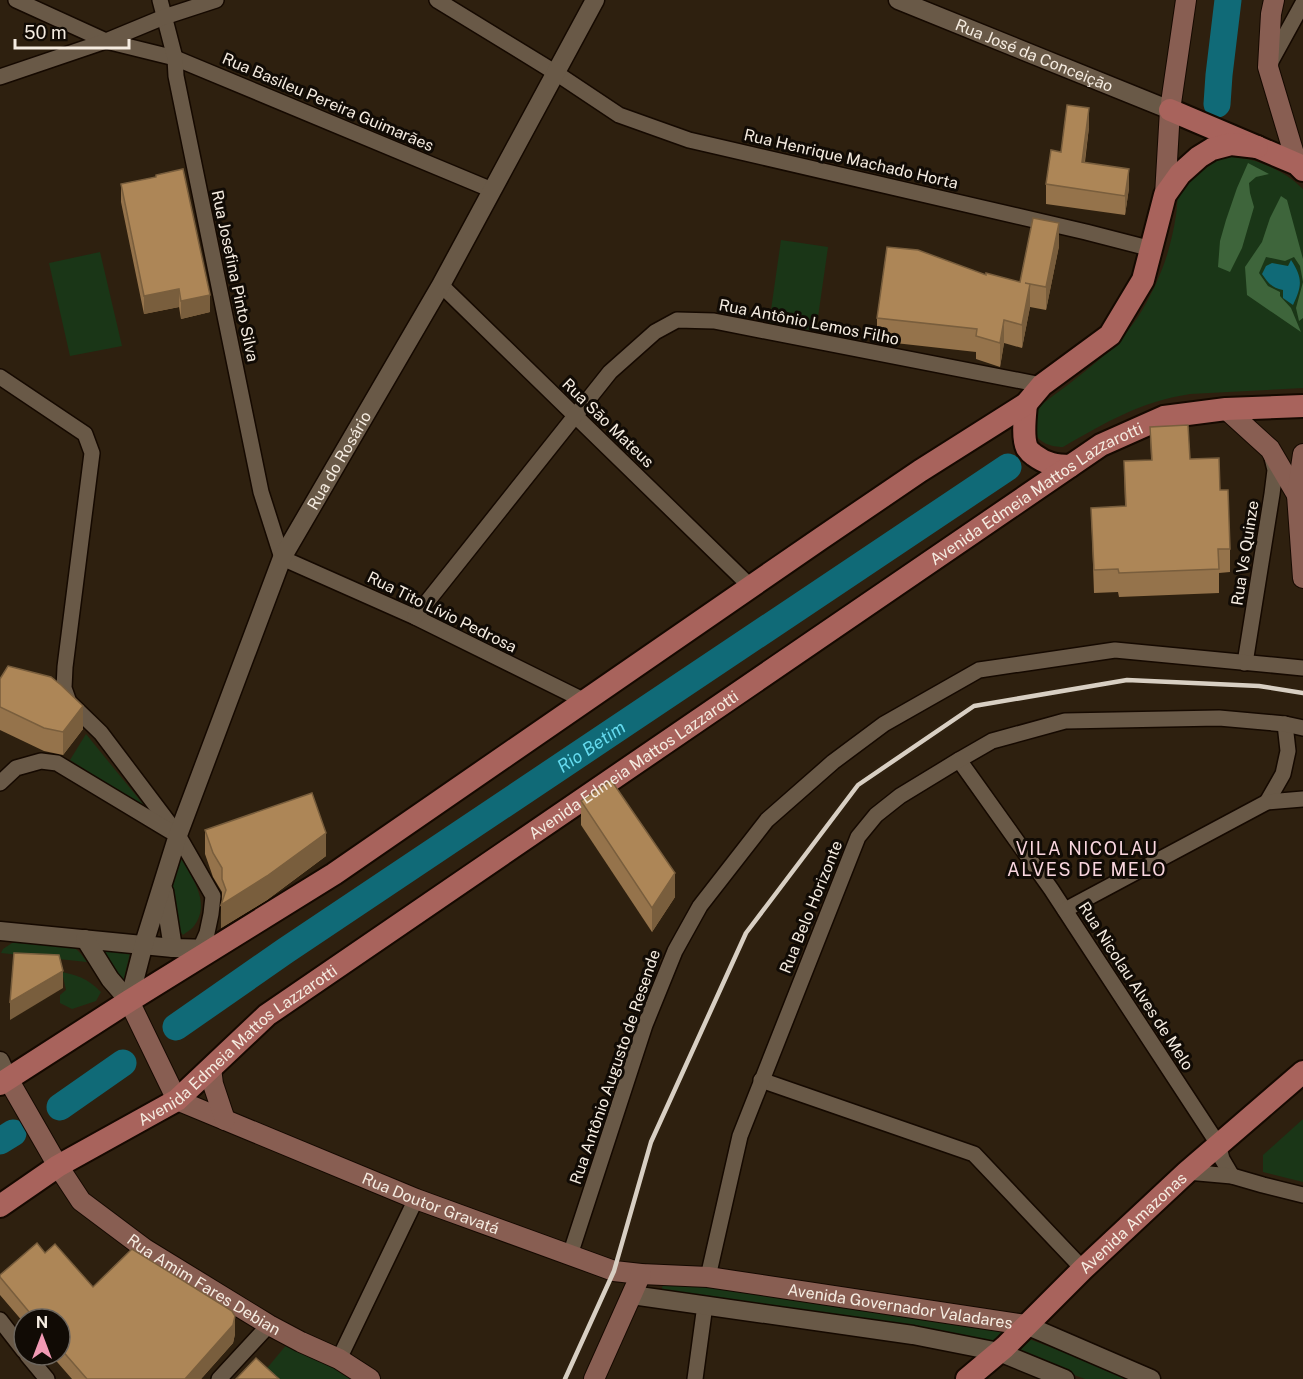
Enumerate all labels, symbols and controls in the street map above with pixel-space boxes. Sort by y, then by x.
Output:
scale bar [15,12,129,50]
street label: Rua José da Conceição [953,15,1116,96]
text: 50 m [24,22,67,43]
street label: Rua Basileu Pereira Guimarães [219,49,437,155]
street label: Rua Henrique Machado Horta [742,125,960,193]
street label: Rua Josefina Pinto Silva [208,188,262,364]
street label: Rua Antônio Lemos Filho [717,295,901,349]
street label: Rua São Mateus [558,374,658,472]
street label: Rua do Rosário [303,408,375,513]
street label: Avenida Edmeia Mattos Lazzarotti [926,418,1145,569]
street label: Rua Vs Quinze [1227,499,1263,607]
street label: Rua Tito Lívio Pedrosa [364,568,520,656]
street label: Avenida Edmeia Mattos Lazzarotti [525,686,742,843]
water label: Rio Betim [553,716,629,776]
street label: Rua Belo Horizonte [776,838,846,976]
district label: VILA NICOLAU ALVES DE MELO [1007,838,1167,880]
street label: Rua Nicolau Alves de Melo [1074,898,1198,1074]
street label: Rua Antônio Augusto de Resende [566,947,664,1187]
street label: Avenida Edmeia Mattos Lazzarotti [134,961,341,1129]
street label: Rua Doutor Gravatá [359,1168,502,1238]
street label: Avenida Amazonas [1075,1168,1190,1277]
street label: Rua Amim Fares Debian [124,1230,284,1339]
street label: Avenida Governador Valadares [786,1280,1014,1332]
north arrow [12,1307,72,1367]
text: N [36,1313,48,1332]

